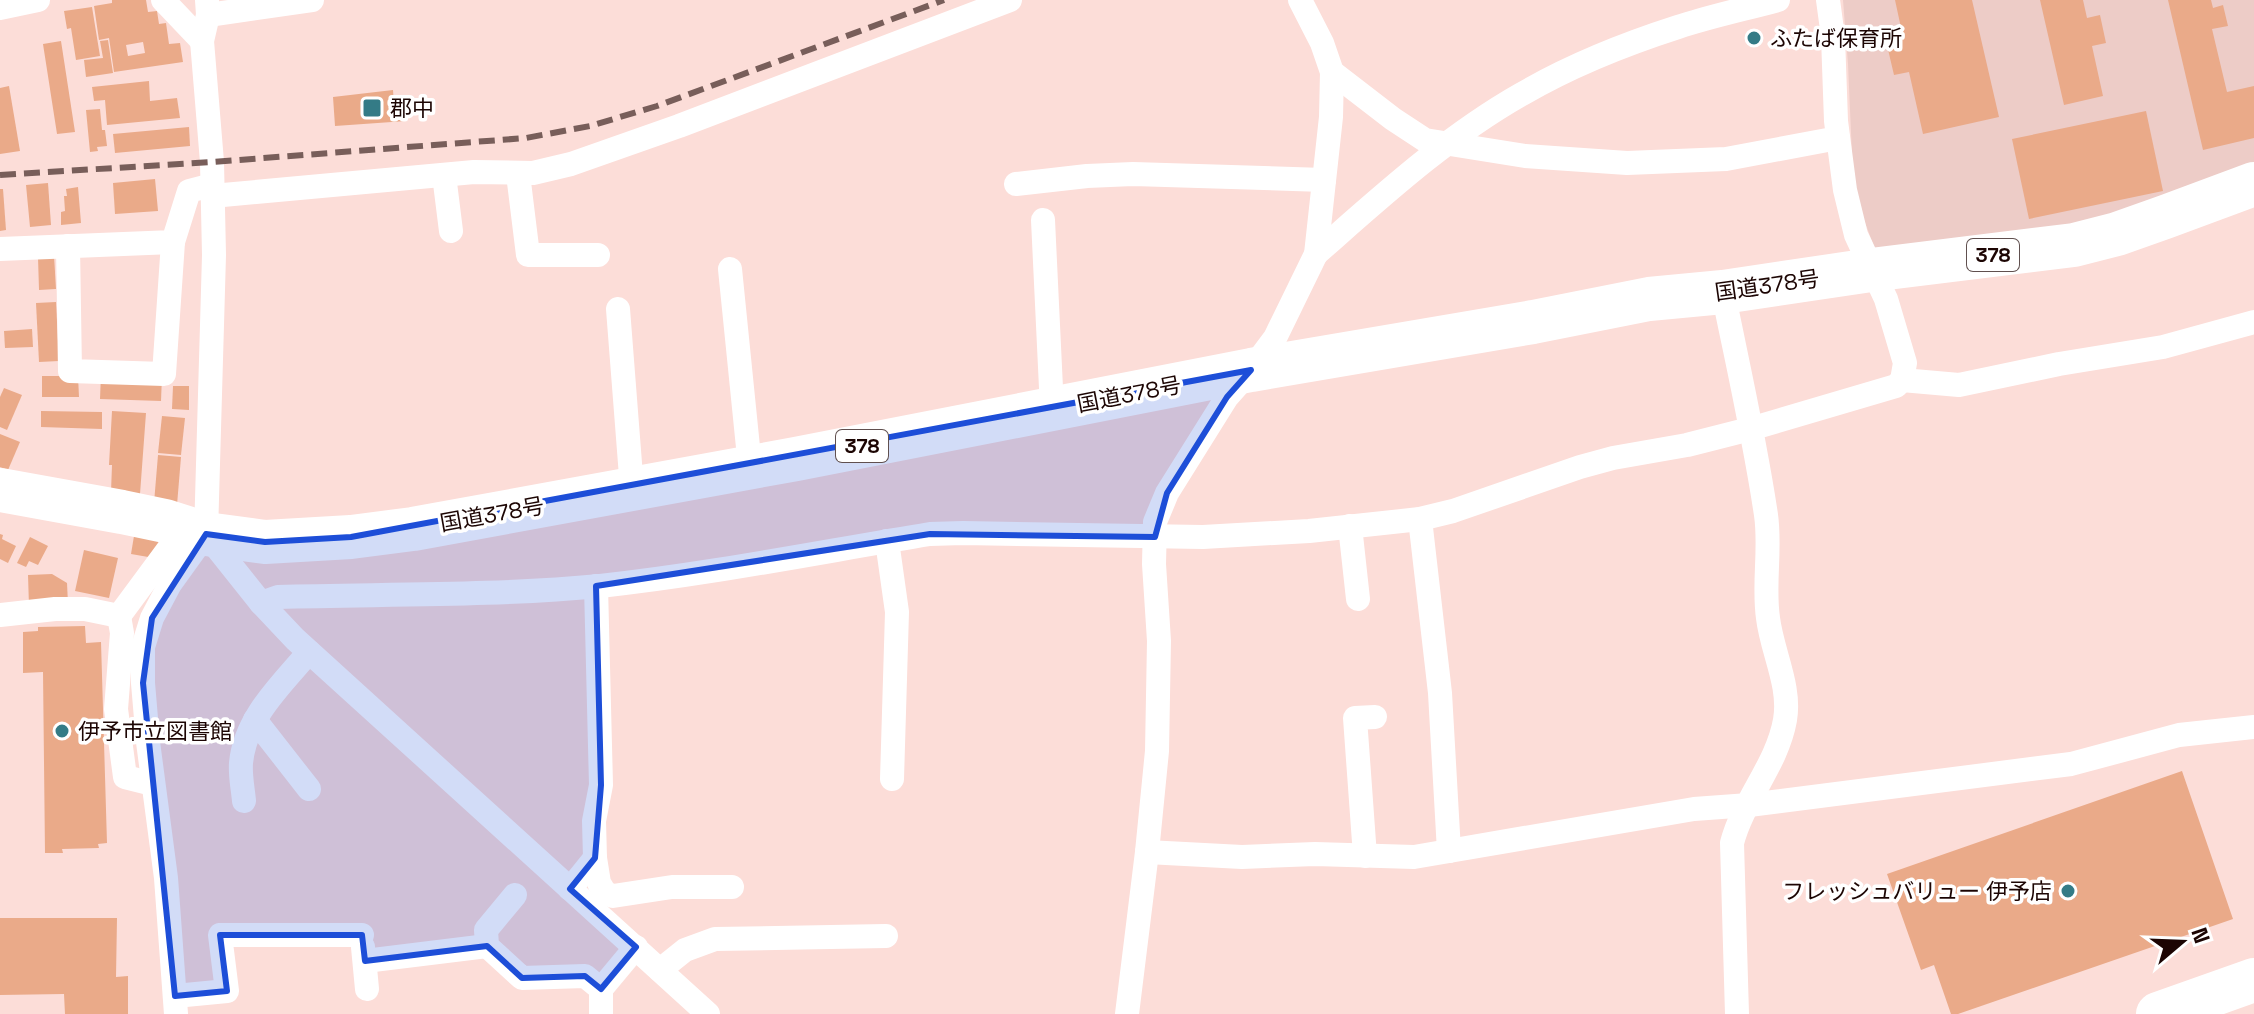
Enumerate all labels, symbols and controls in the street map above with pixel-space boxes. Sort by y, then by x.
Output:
place label: ふたば保育所 [1770,24,1902,52]
marker: ふたば保育所 [1745,29,1763,47]
place label: 郡中 [390,94,434,122]
marker: 郡中 [361,97,383,119]
road number: 378 [1967,239,2019,271]
street label: 国道378号 [1713,264,1821,306]
street label: 国道378号 [1075,370,1183,418]
road number: 378 [836,430,888,462]
street label: 国道378号 [438,491,546,537]
place label: 伊予市立図書館 [78,717,232,745]
marker: 伊予市立図書館 [53,722,71,740]
place label: フレッシュバリュー 伊予店 [1782,877,2052,905]
marker: フレッシュバリュー 伊予店 [2059,882,2077,900]
north arrow [2142,902,2222,982]
text: N [2185,924,2217,947]

